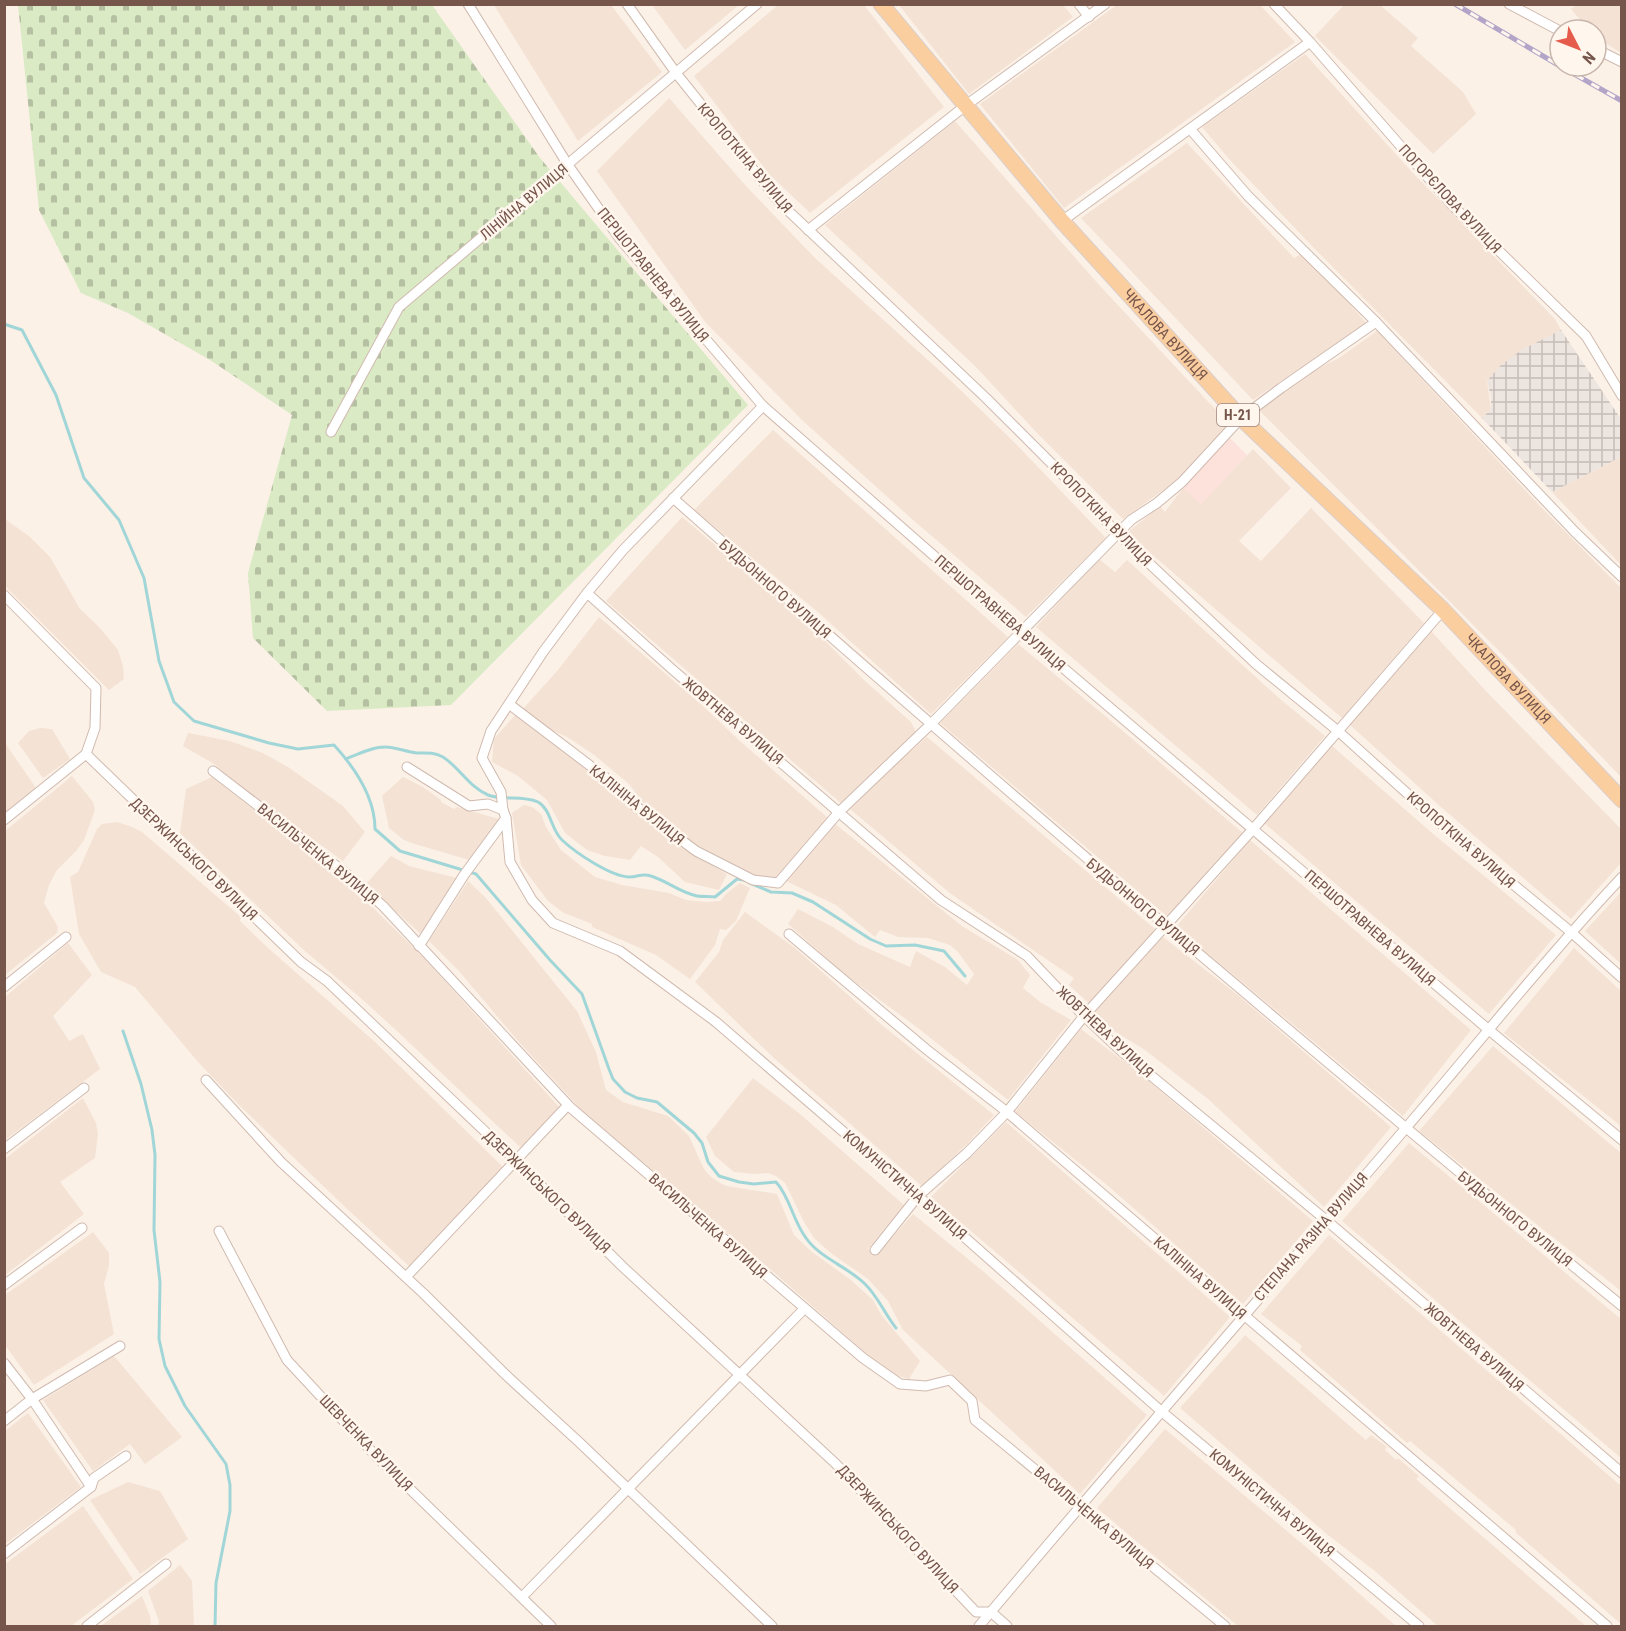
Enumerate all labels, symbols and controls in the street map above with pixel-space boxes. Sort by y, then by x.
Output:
north arrow [1548,18,1608,78]
text: N [1578,48,1599,68]
street label: КРОПОТКІНА ВУЛИЦЯ [694,99,796,217]
street label: ПОГОРЄЛОВА ВУЛИЦЯ [1395,141,1505,257]
street label: ЛІНІЙНА ВУЛИЦЯ [476,160,572,244]
street label: ПЕРШОТРАВНЕВА ВУЛИЦЯ [593,204,713,346]
street label: ЧКАЛОВА ВУЛИЦЯ [1119,285,1211,384]
road number: Н-21 [1217,404,1259,426]
street label: КРОПОТКІНА ВУЛИЦЯ [1047,458,1155,570]
street label: БУДЬОННОГО ВУЛИЦЯ [715,536,835,642]
street label: ПЕРШОТРАВНЕВА ВУЛИЦЯ [931,551,1069,675]
street label: ЧКАЛОВА ВУЛИЦЯ [1461,630,1555,728]
street label: ЖОВТНЕВА ВУЛИЦЯ [679,674,787,768]
street label: КАЛІНІНА ВУЛИЦЯ [586,761,688,849]
street label: КРОПОТКІНА ВУЛИЦЯ [1403,788,1519,892]
street label: ДЗЕРЖИНСЬКОГО ВУЛИЦЯ [127,794,261,924]
street label: ВАСИЛЬЧЕНКА ВУЛИЦЯ [254,800,382,908]
street label: БУДЬОННОГО ВУЛИЦЯ [1083,854,1203,960]
street label: ПЕРШОТРАВНЕВА ВУЛИЦЯ [1301,866,1439,990]
street label: ЖОВТНЕВА ВУЛИЦЯ [1053,982,1157,1082]
street label: КОМУНІСТИЧНА ВУЛИЦЯ [839,1126,971,1244]
street label: ДЗЕРЖИНСЬКОГО ВУЛИЦЯ [480,1127,614,1257]
street label: БУДЬОННОГО ВУЛИЦЯ [1454,1167,1576,1271]
street label: СТЕПАНА РАЗІНА ВУЛИЦЯ [1250,1169,1372,1305]
street label: ВАСИЛЬЧЕНКА ВУЛИЦЯ [645,1170,771,1282]
street label: КАЛІНІНА ВУЛИЦЯ [1150,1233,1250,1323]
street label: ЖОВТНЕВА ВУЛИЦЯ [1421,1299,1527,1395]
street label: ШЕВЧЕНКА ВУЛИЦЯ [316,1391,416,1495]
street label: КОМУНІСТИЧНА ВУЛИЦЯ [1206,1445,1338,1561]
street label: ДЗЕРЖИНСЬКОГО ВУЛИЦЯ [834,1461,962,1597]
street label: ВАСИЛЬЧЕНКА ВУЛИЦЯ [1030,1463,1158,1573]

